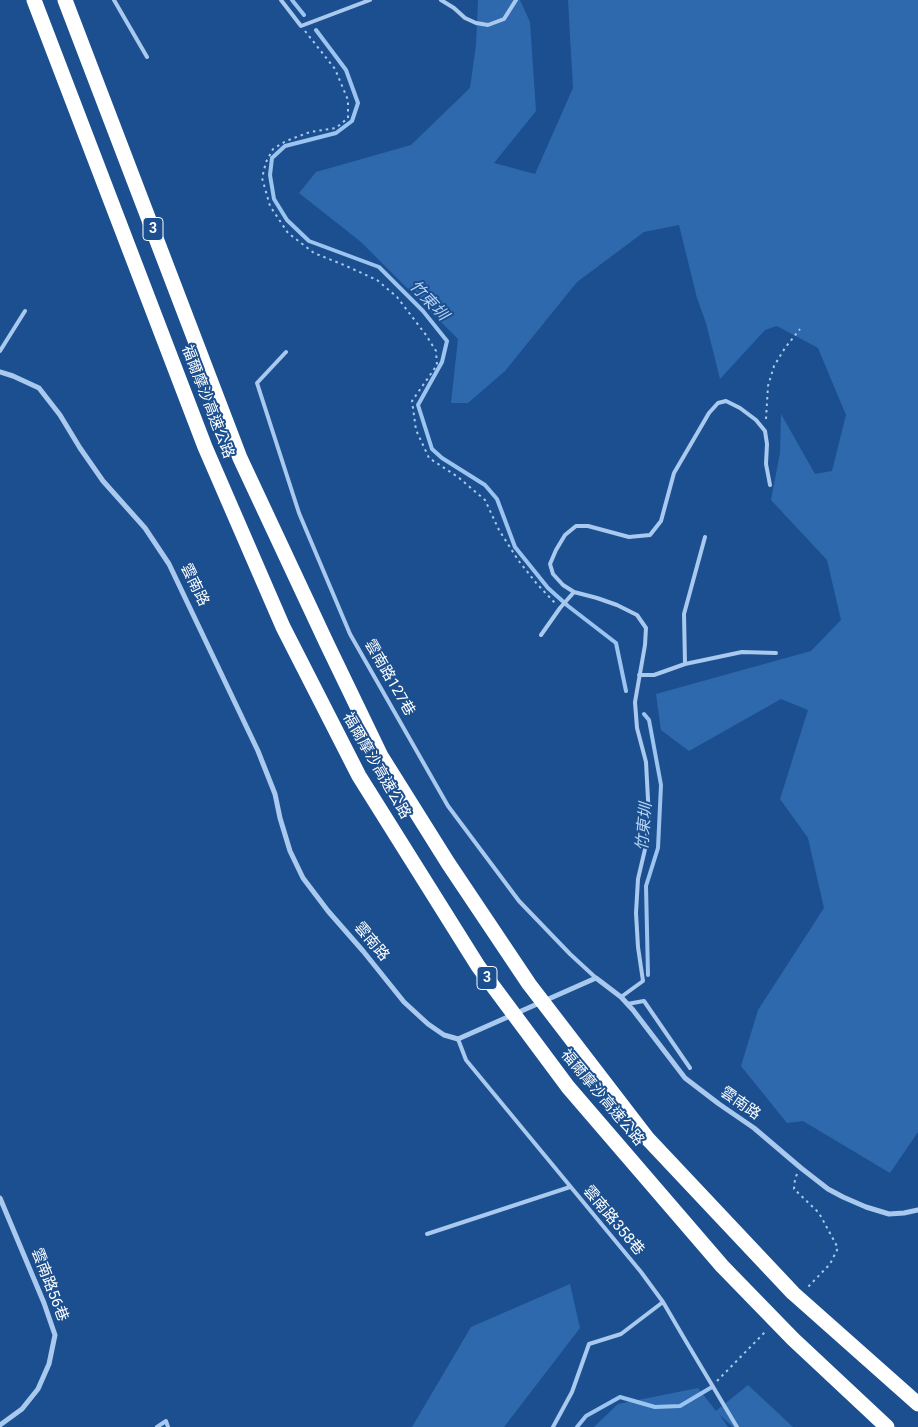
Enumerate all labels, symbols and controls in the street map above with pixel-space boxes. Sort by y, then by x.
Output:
road number: 3 [143,218,163,240]
water label: 竹東圳 [405,277,451,325]
street label: 福爾摩沙高速公路 [177,343,237,461]
street label: 雲南路 [176,561,212,609]
street label: 雲南路127巷 [360,637,418,719]
street label: 福爾摩沙高速公路 [338,710,414,822]
water label: 竹東圳 [633,802,657,852]
street label: 雲南路 [350,919,392,965]
road number: 3 [477,966,497,990]
street label: 福爾摩沙高速公路 [557,1046,647,1150]
street label: 雲南路 [716,1084,764,1124]
street label: 雲南路358巷 [579,1183,647,1259]
street label: 雲南路56巷 [27,1246,71,1324]

